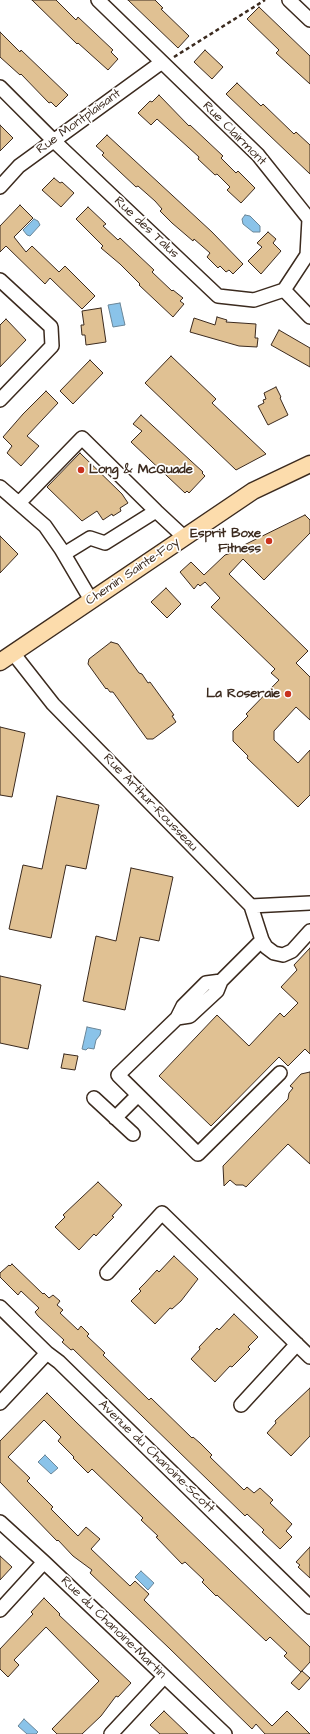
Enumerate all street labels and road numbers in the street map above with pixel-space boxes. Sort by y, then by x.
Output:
street label: Rue Montplaisant [34,86,124,158]
street label: Rue Clairmont [199,99,269,169]
street label: Rue des Talus [110,194,182,262]
street label: Chemin Sainte-Foy [83,535,183,609]
street label: Rue Arthur-Rousseau [99,751,201,855]
street label: Avenue du Chanoine-Scott [95,1397,217,1517]
street label: Rue du Chanoine-Martin [57,1574,169,1682]

